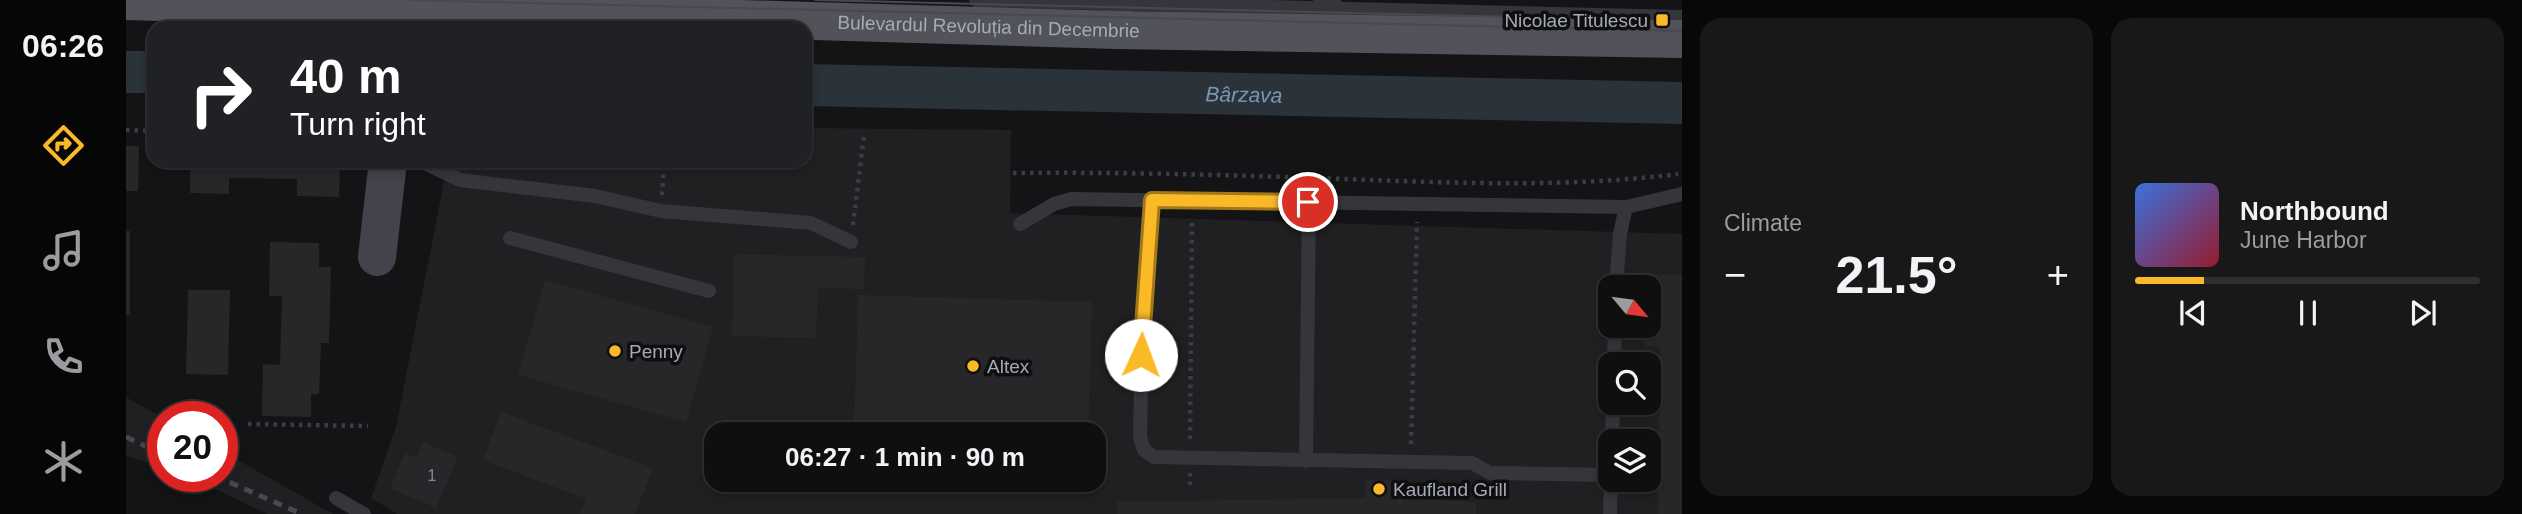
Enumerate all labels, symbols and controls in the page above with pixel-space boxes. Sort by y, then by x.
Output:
place label: Nicolae Titulescu [1504,10,1648,31]
street label: Bulevardul Revoluția din Decembrie [837,11,1140,41]
marker: Nicolae Titulescu [1654,12,1670,28]
text: 06:26 [22,28,104,64]
icon: right [175,49,266,140]
text: 40 m [290,49,402,103]
water label: Bârzava [1205,82,1283,106]
text: Turn right [290,106,426,142]
icon: directions [39,121,88,170]
pin [1278,172,1338,232]
icon: arrive [1289,183,1327,221]
text: Northbound [2240,196,2389,226]
text: Climate [1724,210,1802,236]
icon: music [39,226,88,275]
text: June Harbor [2240,227,2367,253]
text: 21.5° [1835,246,1958,304]
text: − [1724,254,1746,296]
text: + [2047,254,2069,296]
north arrow [1598,275,1661,338]
map controls [1598,275,1661,492]
icon: previous [2174,294,2212,332]
icon: pause [2289,294,2327,332]
icon: next [2404,294,2442,332]
position arrow [1104,318,1178,392]
icon: phone [39,332,88,381]
place label: Penny [629,341,683,362]
marker: Penny [607,343,623,359]
button: search [1598,352,1661,415]
place label: Altex [987,356,1030,377]
marker: Altex [965,358,981,374]
speed limit sign: 20 [147,401,238,492]
button: layers [1598,429,1661,492]
icon: climate [39,437,88,486]
text: 06:27 · 1 min · 90 m [785,442,1025,472]
house number: 1 [428,467,437,484]
place label: Kaufland Grill [1393,479,1507,500]
marker: Kaufland Grill [1371,481,1387,497]

